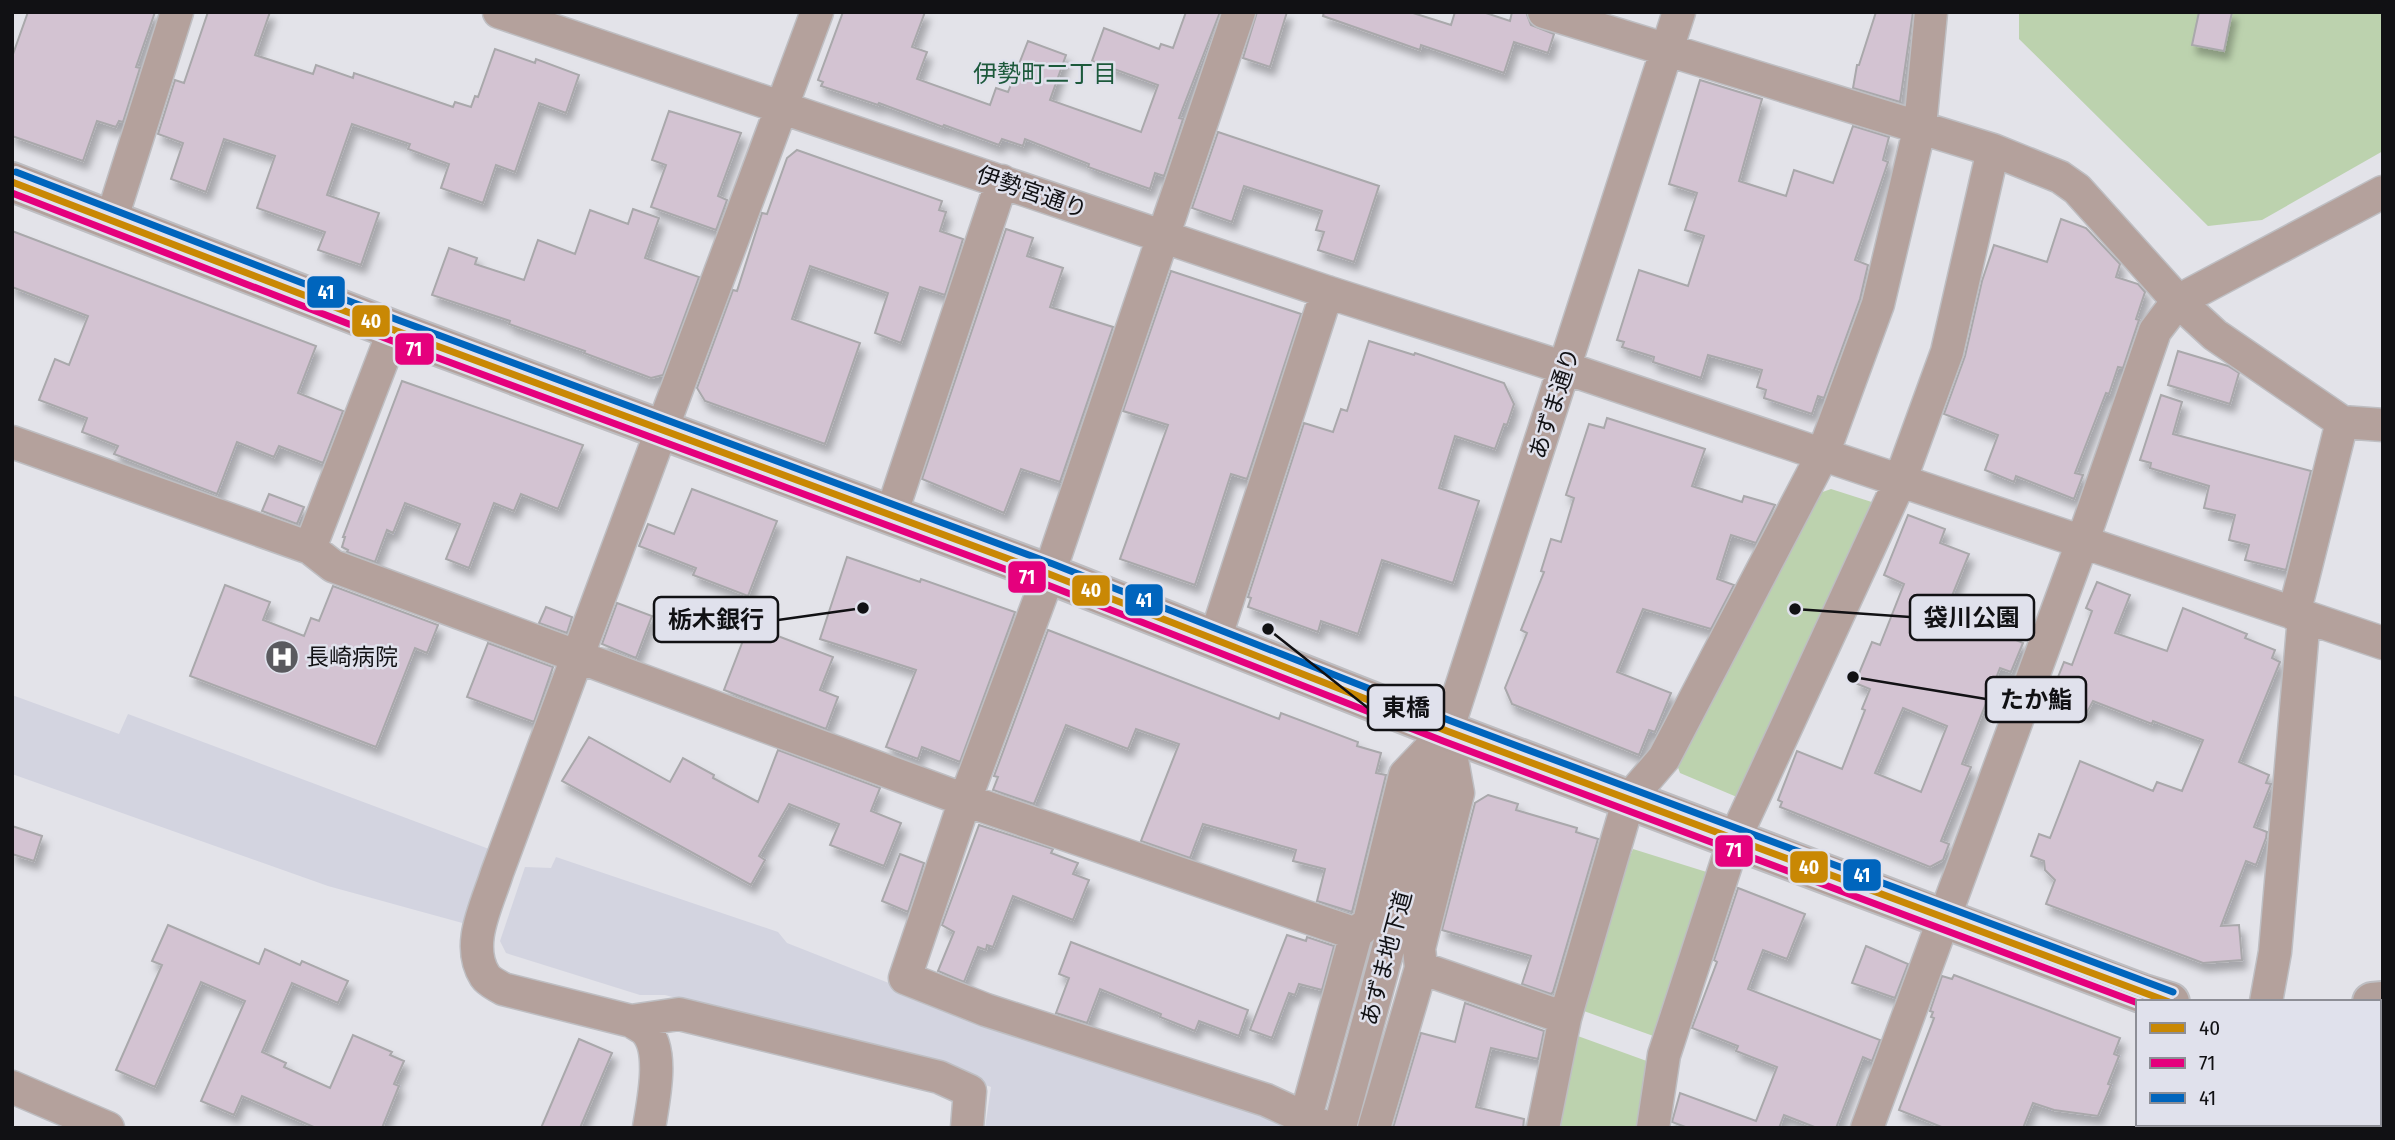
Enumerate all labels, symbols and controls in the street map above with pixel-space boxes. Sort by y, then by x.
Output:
district label: 伊勢町二丁目 [973,60,1117,88]
street label: 伊勢宮通り [973,160,1091,224]
line badge: 41 [306,275,346,309]
text: 41 [318,281,334,304]
line badge: 40 [351,304,391,338]
text: 40 [361,310,381,333]
line badge: 71 [394,332,435,366]
text: 71 [406,338,422,361]
street label: あずま通り [1523,344,1585,462]
line badge: 71 [1007,560,1047,594]
text: 71 [1019,566,1035,589]
line badge: 40 [1071,574,1111,607]
text: 40 [1081,579,1101,602]
line badge: 41 [1124,583,1164,617]
text: 41 [1136,589,1152,612]
callout: 袋川公園 [1910,595,2034,640]
callout: 栃木銀行 [654,597,778,642]
text: 袋川公園 [1923,604,2020,632]
text: 栃木銀行 [668,606,764,634]
hospital icon: 長崎病院 [263,638,301,676]
place label: 長崎病院 [306,643,398,671]
callout: たか鮨 [1986,677,2086,722]
callout: 東橋 [1368,685,1444,730]
text: たか鮨 [2000,686,2072,714]
text: 東橋 [1382,694,1430,722]
line badge: 71 [1714,834,1754,868]
text: 71 [1726,839,1742,862]
line badge: 40 [1789,850,1829,884]
text: 40 [1799,856,1819,879]
line badge: 41 [1842,858,1882,892]
text: 41 [1854,864,1870,887]
street label: あずま地下道 [1355,888,1417,1028]
legend [2136,1000,2381,1126]
text: 40 [2199,1015,2220,1041]
text: 71 [2199,1050,2215,1076]
text: 41 [2199,1085,2216,1111]

